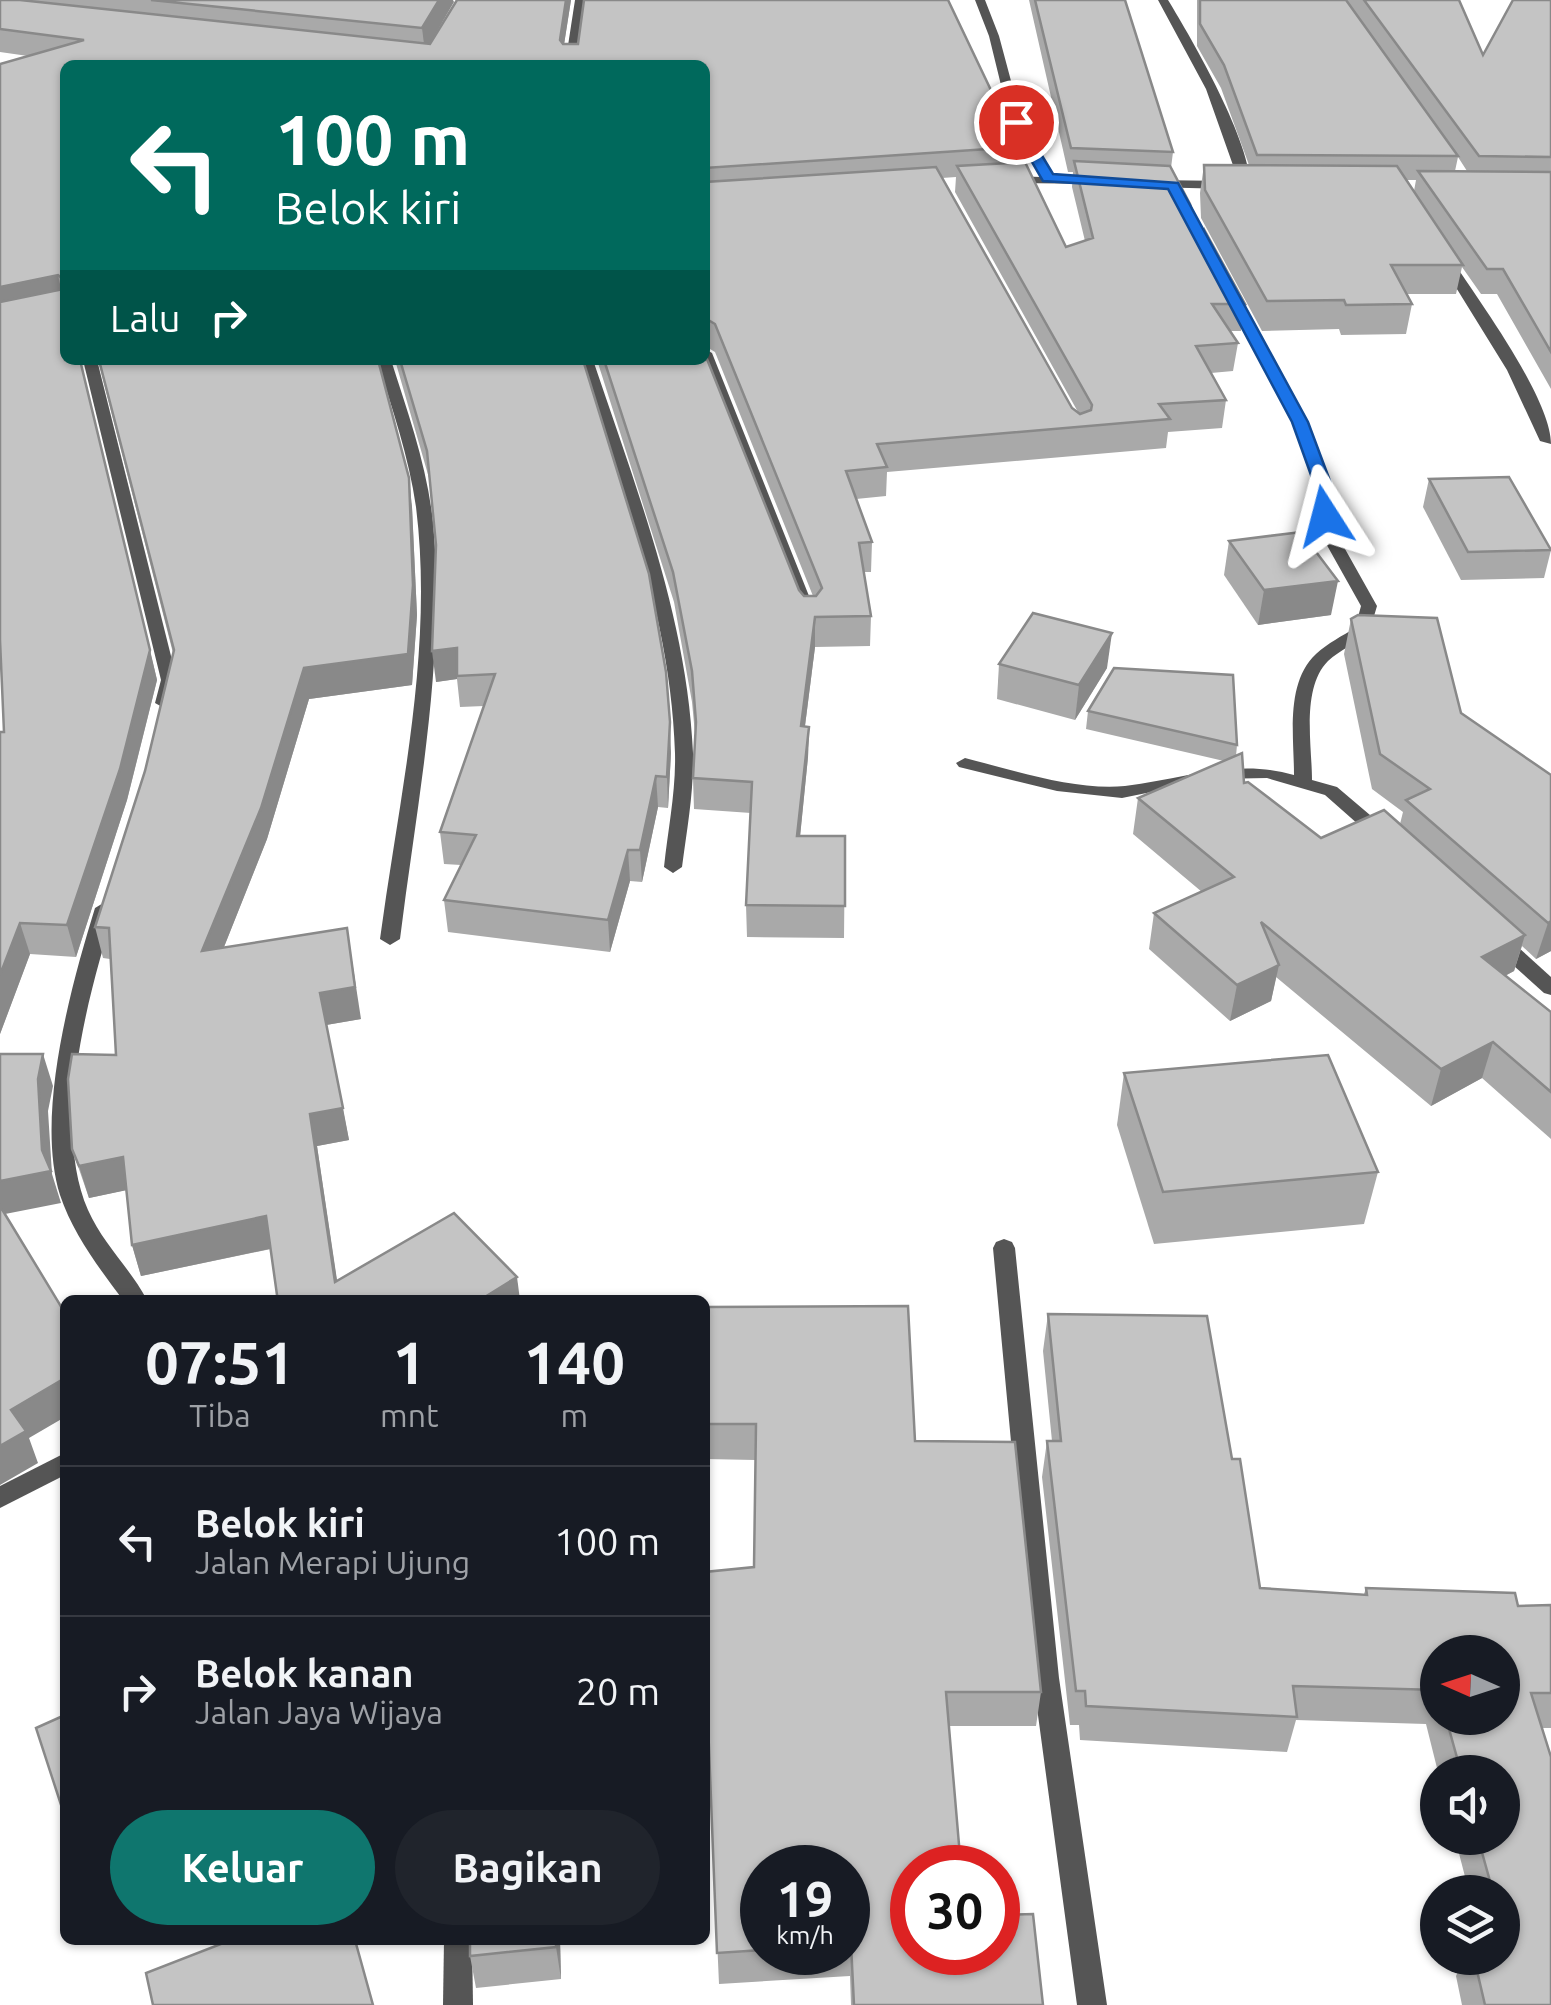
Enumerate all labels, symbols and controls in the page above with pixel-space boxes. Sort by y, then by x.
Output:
pin [974,80,1059,165]
icon: arrive [989,95,1044,150]
icon: left [110,100,240,230]
text: 100 m [275,100,470,178]
text: Belok kiri [275,182,461,233]
icon: right [201,290,256,345]
text: Lalu [110,297,181,339]
position arrow [1273,464,1377,568]
text: 07:51 [145,1328,295,1395]
text: 1 [392,1328,426,1395]
text: 140 [524,1328,625,1395]
text: Tiba [189,1397,251,1433]
text: mnt [380,1397,439,1433]
text: m [560,1397,588,1433]
text: Belok kiri [195,1502,365,1544]
icon: left [110,1514,165,1569]
text: 100 m [554,1520,660,1562]
text: Jalan Merapi Ujung [195,1544,470,1580]
north arrow [1420,1635,1520,1735]
map controls [1420,1635,1520,1975]
text: Belok kanan [195,1652,414,1694]
icon: right [110,1664,165,1719]
text: 20 m [576,1670,660,1712]
text: Jalan Jaya Wijaya [195,1694,443,1730]
button: sound [1420,1755,1520,1855]
button: Keluar [110,1810,375,1925]
button: Bagikan [395,1810,660,1925]
speed limit sign: 30 [890,1845,1020,1975]
text: 19 [777,1870,833,1926]
button: layers [1420,1875,1520,1975]
text: km/h [776,1921,834,1949]

